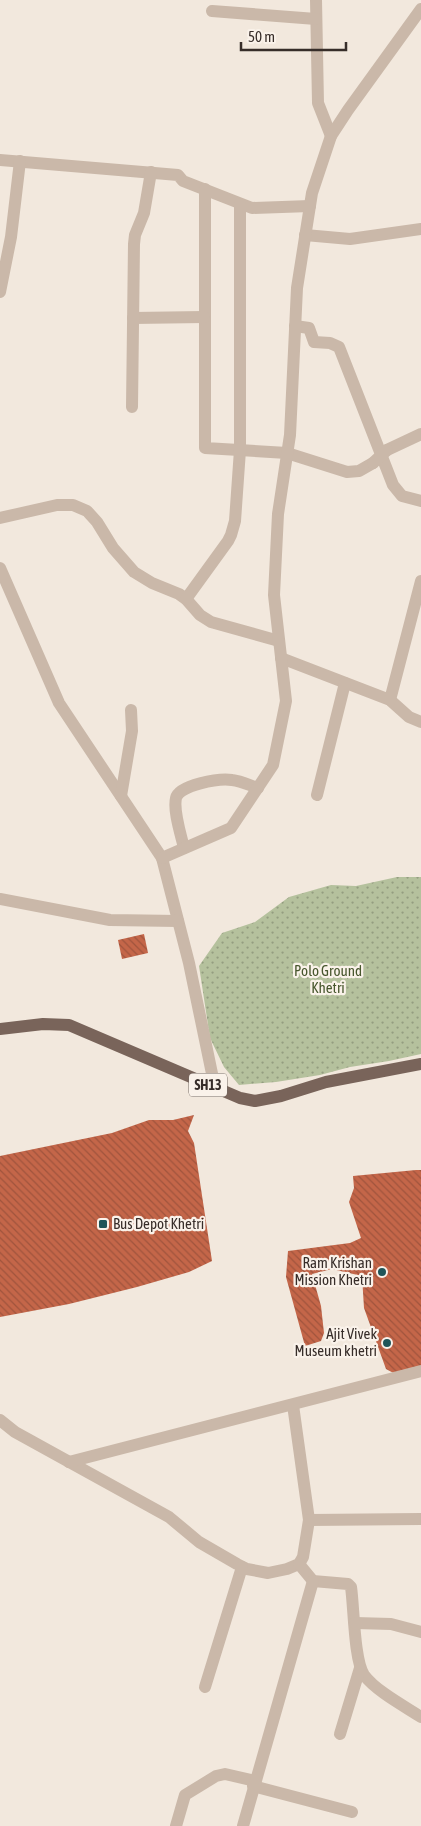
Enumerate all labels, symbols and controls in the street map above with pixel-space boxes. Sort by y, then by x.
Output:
scale bar [241,20,346,52]
text: 50 m [248,28,275,45]
park label: Polo Ground Khetri [294,962,362,996]
road number: SH13 [189,1074,227,1096]
place label: Bus Depot Khetri [113,1215,204,1232]
marker: Bus Depot Khetri [97,1218,109,1230]
place label: Ram Krishan Mission Khetri [294,1254,372,1288]
marker: Ram Krishan Mission Khetri [376,1266,388,1278]
place label: Ajit Vivek Museum khetri [295,1325,377,1359]
marker: Ajit Vivek Museum khetri [381,1337,393,1349]

